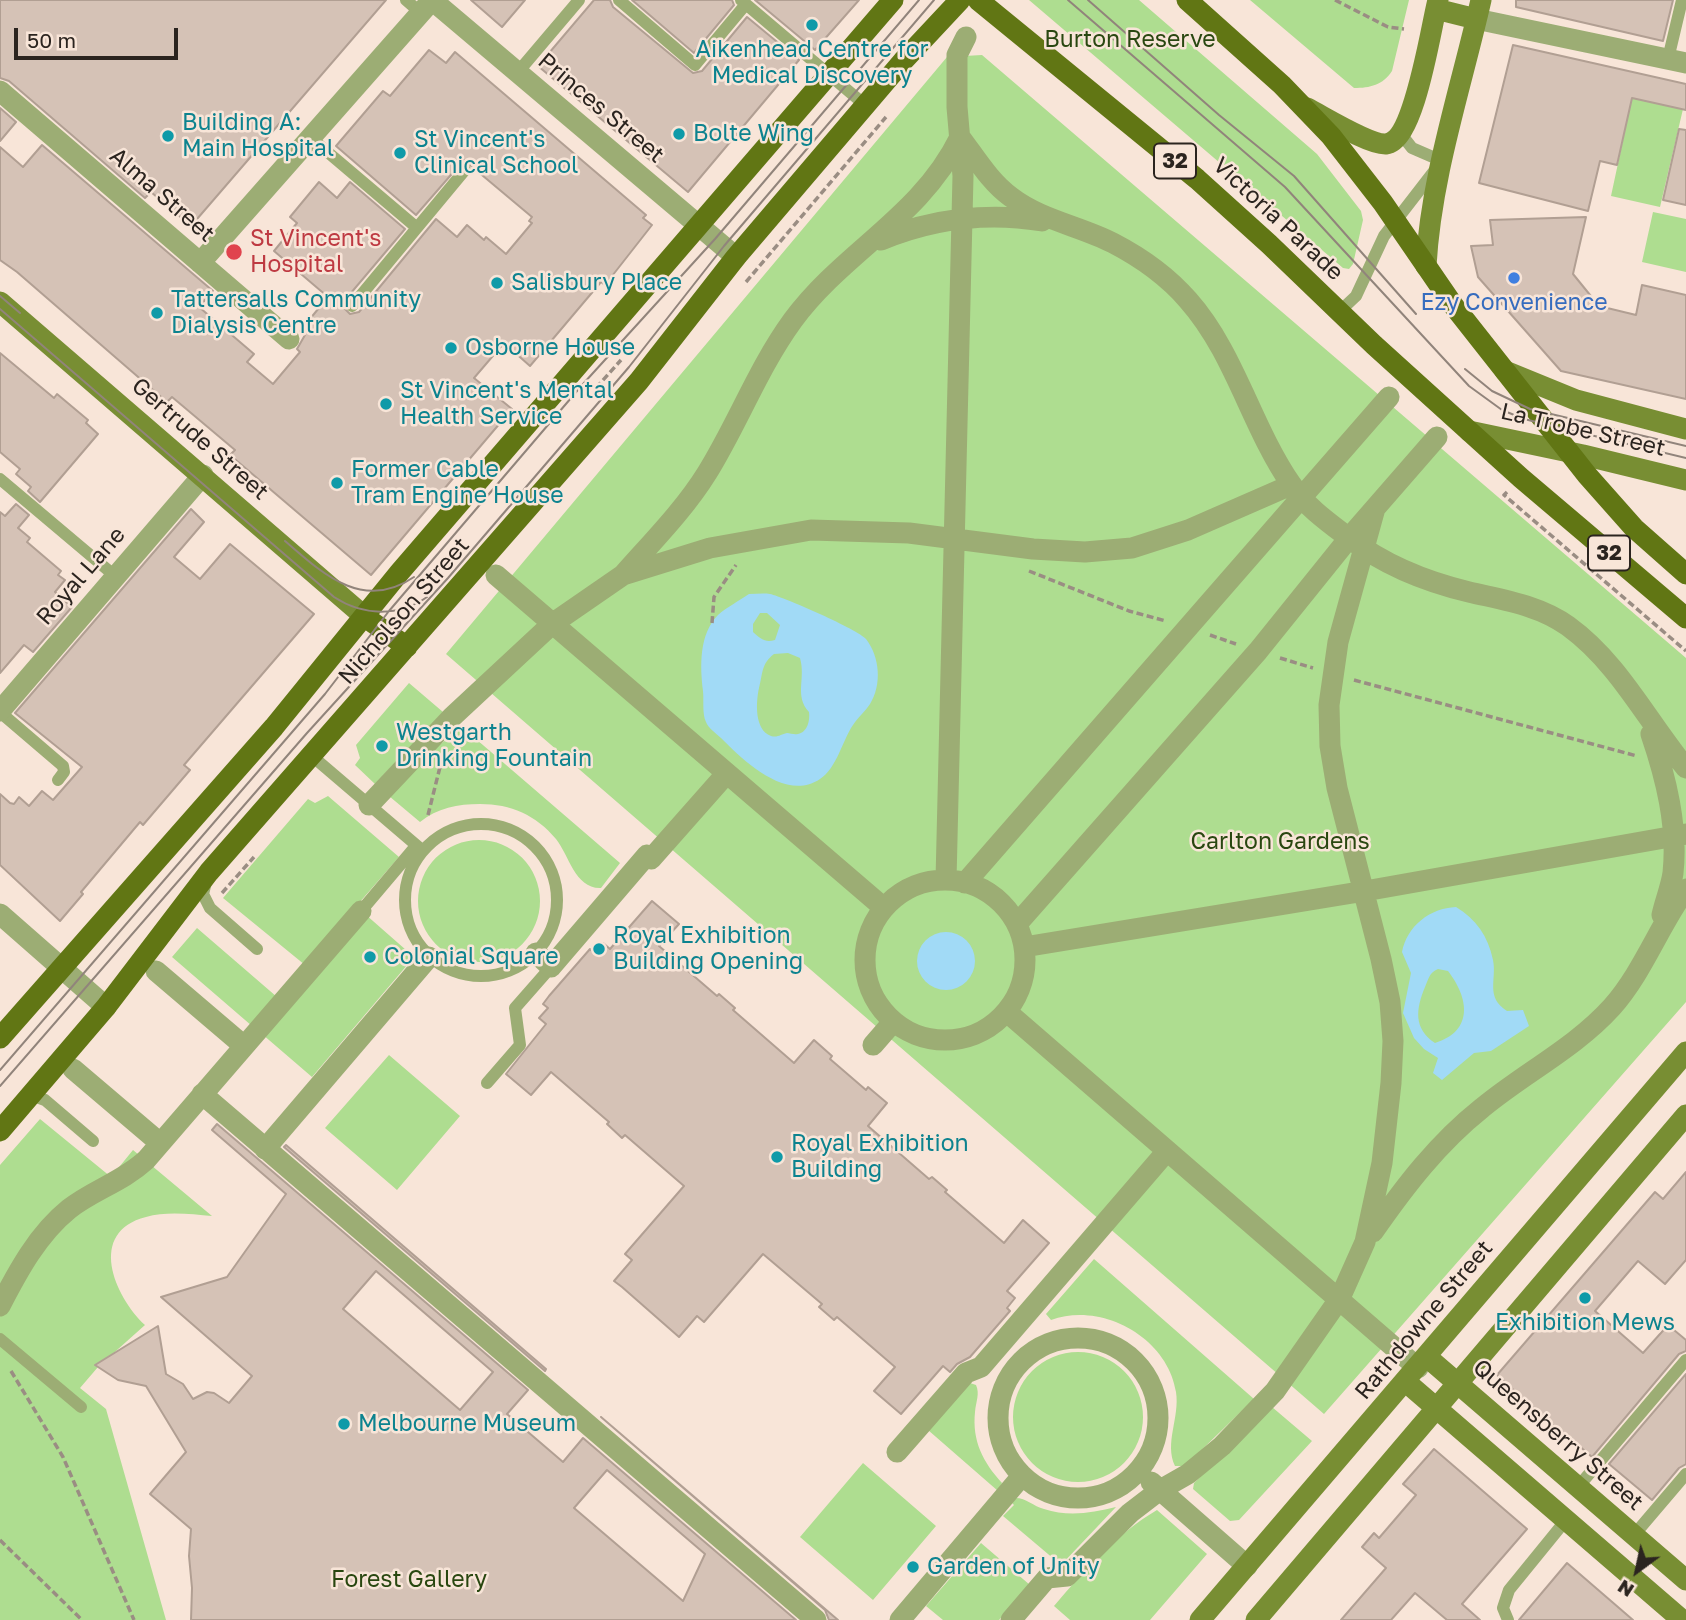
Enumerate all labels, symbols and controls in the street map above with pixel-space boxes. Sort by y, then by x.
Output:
scale bar [18,14,182,58]
marker: Aikenhead Centre for Medical Discovery [804,17,820,33]
park label: Burton Reserve [1044,26,1216,54]
text: 50 m [27,27,76,53]
place label: Aikenhead Centre for Medical Discovery [696,36,928,90]
street label: Princes Street [532,47,670,169]
place label: Building A: Main Hospital [182,109,334,163]
place label: Bolte Wing [693,120,814,148]
place label: St Vincent's Clinical School [414,126,578,180]
marker: Bolte Wing [671,126,687,142]
marker: Building A: Main Hospital [160,128,176,144]
street label: Alma Street [104,142,220,248]
road number: 32 [1154,144,1196,178]
marker: St Vincent's Clinical School [392,145,408,161]
street label: Victoria Parade [1207,152,1349,286]
place label: St Vincent's Hospital [250,225,381,279]
marker: St Vincent's Hospital [224,242,244,262]
place label: Salisbury Place [511,269,682,297]
marker: Ezy Convenience [1506,270,1522,286]
marker: Salisbury Place [489,275,505,291]
place label: Tattersalls Community Dialysis Centre [171,286,421,340]
place label: Ezy Convenience [1420,289,1608,317]
marker: Tattersalls Community Dialysis Centre [149,305,165,321]
place label: Osborne House [465,334,635,362]
marker: Osborne House [443,340,459,356]
street label: Gertrude Street [126,372,274,506]
place label: St Vincent's Mental Health Service [400,377,614,431]
marker: St Vincent's Mental Health Service [378,396,394,412]
street label: La Trobe Street [1498,398,1668,462]
place label: Former Cable Tram Engine House [351,456,563,510]
marker: Former Cable Tram Engine House [329,475,345,491]
street label: Royal Lane [31,521,131,631]
street label: Nicholson Street [333,532,475,690]
road number: 32 [1588,536,1630,570]
place label: Westgarth Drinking Fountain [396,719,592,773]
marker: Westgarth Drinking Fountain [374,738,390,754]
park label: Carlton Gardens [1190,828,1370,856]
place label: Royal Exhibition Building Opening [613,922,803,976]
marker: Royal Exhibition Building Opening [591,941,607,957]
place label: Colonial Square [384,943,559,971]
marker: Colonial Square [362,949,378,965]
place label: Royal Exhibition Building [791,1130,969,1184]
marker: Royal Exhibition Building [769,1149,785,1165]
street label: Rathdowne Street [1349,1235,1499,1405]
marker: Exhibition Mews [1577,1290,1593,1306]
place label: Exhibition Mews [1495,1309,1675,1337]
street label: Queensberry Street [1467,1353,1649,1517]
place label: Melbourne Museum [358,1410,576,1438]
marker: Melbourne Museum [336,1416,352,1432]
north arrow [1602,1536,1672,1606]
place label: Garden of Unity [927,1553,1100,1581]
marker: Garden of Unity [905,1559,921,1575]
park label: Forest Gallery [331,1566,487,1594]
text: N [1613,1575,1638,1603]

